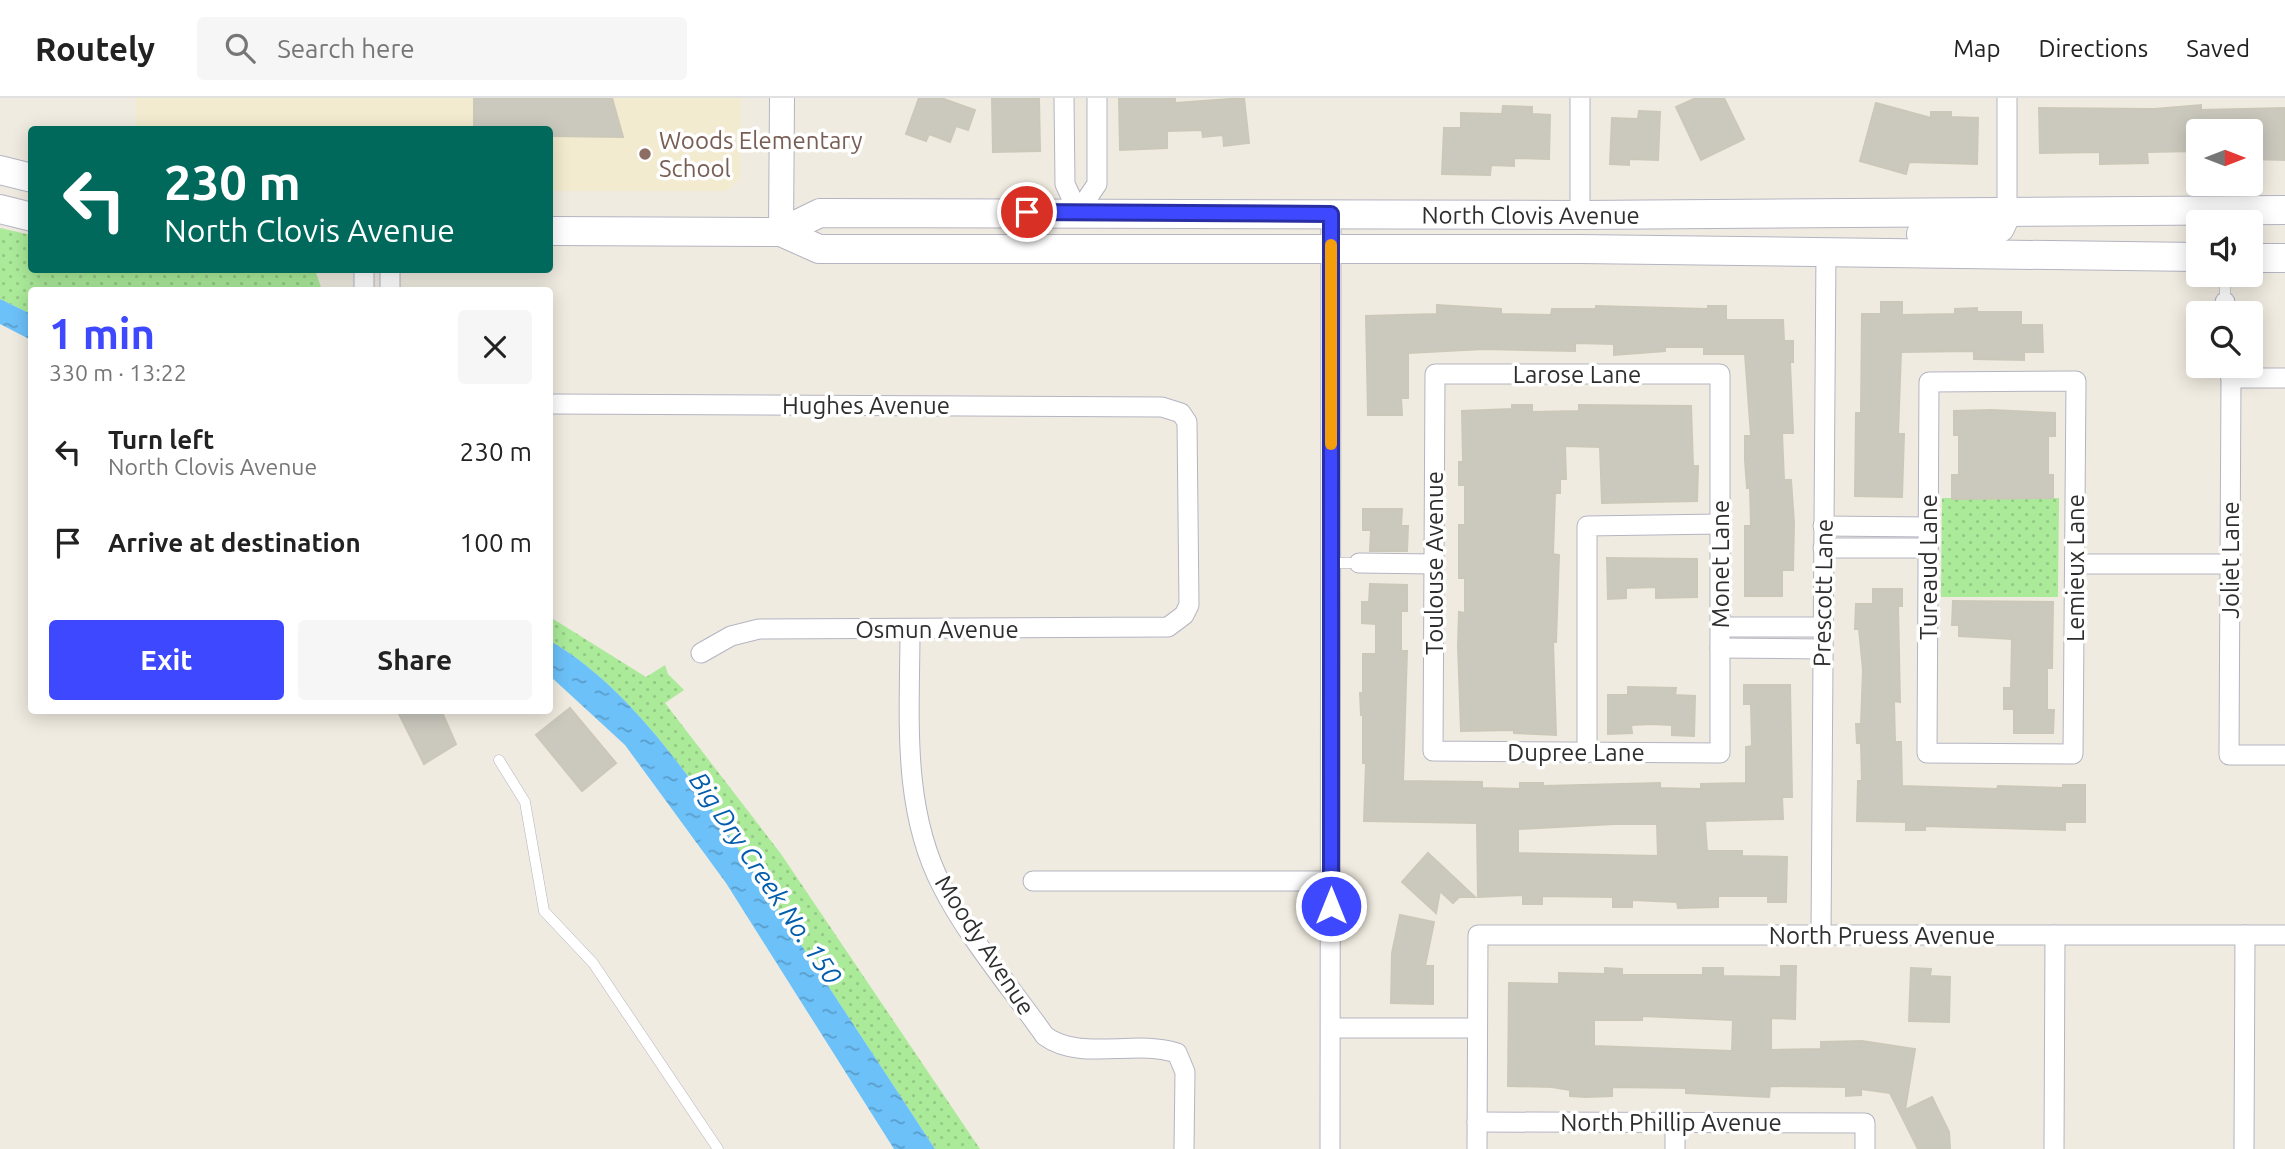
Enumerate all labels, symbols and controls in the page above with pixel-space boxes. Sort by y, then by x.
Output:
search box [197,17,687,80]
icon: search [221,29,259,67]
text: Routely [35,30,155,67]
text: Search here [277,34,415,63]
text: Map [1953,35,2000,62]
text: Directions [2038,35,2148,62]
text: Saved [2186,35,2250,62]
north arrow [2186,119,2263,196]
map controls [2186,119,2263,378]
place label: Woods Elementary School [659,127,863,182]
marker: Woods Elementary School [637,146,653,162]
icon: left [49,154,140,245]
text: 230 m [164,154,301,209]
pin [997,182,1057,242]
icon: arrive [1008,193,1046,231]
street label: North Clovis Avenue [1421,201,1640,229]
button: sound [2186,210,2263,287]
text: North Clovis Avenue [164,212,455,248]
button: search [2186,301,2263,378]
text: 1 min [49,310,155,357]
button: close [458,310,532,384]
text: 330 m · 13:22 [49,360,187,385]
street label: Larose Lane [1513,361,1641,388]
street label: Hughes Avenue [782,392,950,419]
text: Turn left [108,425,214,454]
icon: left [49,433,87,471]
text: 230 m [460,437,532,466]
text: North Clovis Avenue [108,454,317,479]
street label: Toulouse Avenue [1421,471,1448,655]
street label: Tureaud Lane [1915,494,1942,640]
street label: Lemieux Lane [2062,494,2089,642]
street label: Monet Lane [1707,500,1734,628]
street label: Joliet Lane [2217,501,2244,619]
street label: Prescott Lane [1808,519,1838,667]
icon: arrive [49,524,87,562]
text: Arrive at destination [108,528,361,557]
text: 100 m [460,528,532,557]
street label: Osmun Avenue [855,616,1019,643]
button: Exit [49,620,284,700]
button: Share [298,620,532,700]
street label: Dupree Lane [1507,739,1645,766]
water label: Big Dry Creek No. 150 [684,766,848,990]
position arrow [1294,869,1368,943]
street label: Moody Avenue [930,870,1040,1020]
street label: North Pruess Avenue [1769,922,1995,949]
street label: North Phillip Avenue [1560,1109,1782,1136]

